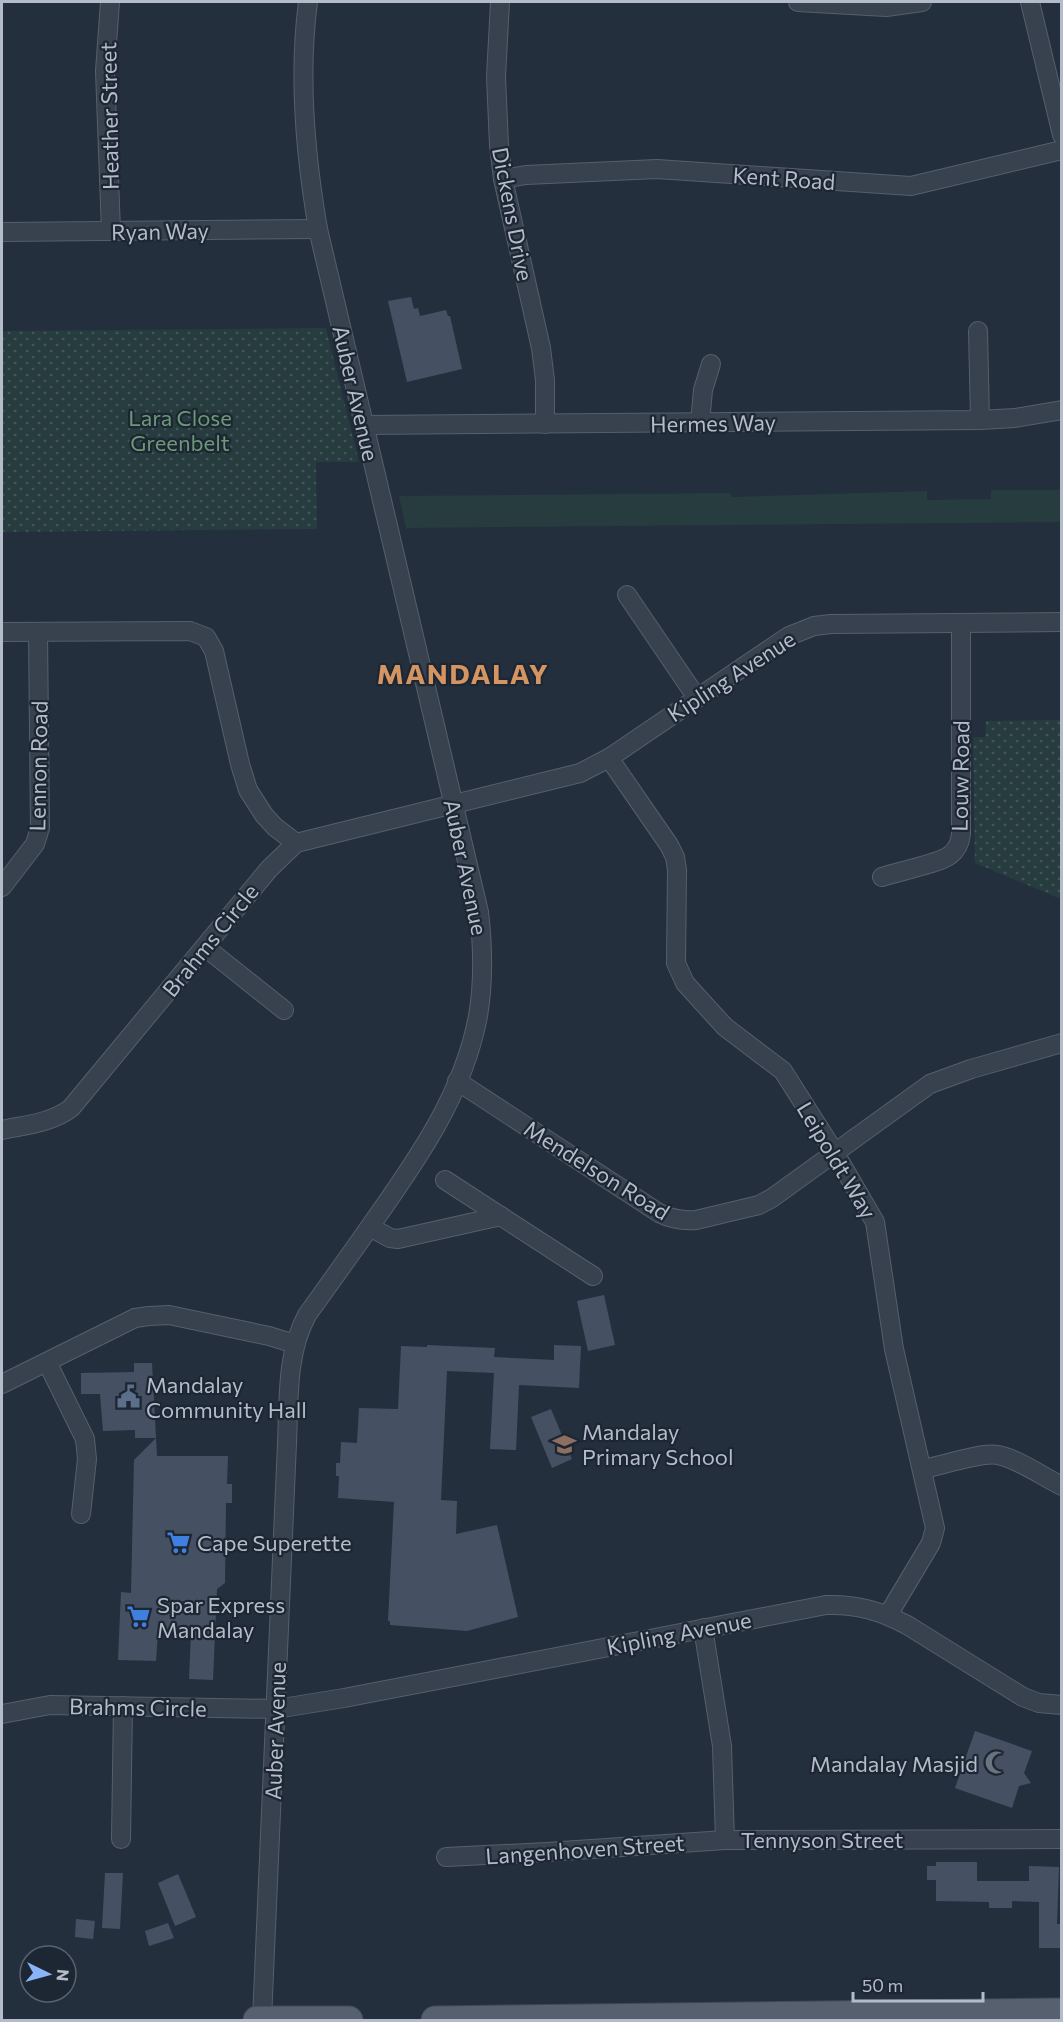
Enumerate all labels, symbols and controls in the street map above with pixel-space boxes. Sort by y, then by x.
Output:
street label: Heather Street [94,42,124,190]
street label: Dickens Drive [487,145,539,283]
street label: Kent Road [732,161,836,195]
street label: Ryan Way [111,217,209,245]
street label: Auber Avenue [327,323,385,463]
park label: Lara Close Greenbelt [128,404,232,456]
street label: Hermes Way [650,408,776,438]
street label: Kipling Avenue [662,625,800,727]
district label: MANDALAY [377,656,549,690]
street label: Lennon Road [23,700,53,832]
street label: Louw Road [946,720,974,832]
street label: Auber Avenue [438,797,494,937]
street label: Brahms Circle [156,878,264,1002]
street label: Leipoldt Way [792,1097,882,1223]
street label: Mendelson Road [519,1114,675,1226]
place label: Mandalay Community Hall [146,1371,307,1423]
public building icon: Mandalay Community Hall [115,1384,141,1410]
place label: Mandalay Primary School [582,1418,734,1470]
school or university icon: Mandalay Primary School [551,1431,577,1457]
supermarket icon: Cape Superette [166,1529,192,1555]
place label: Cape Superette [197,1529,352,1556]
place label: Spar Express Mandalay [157,1591,285,1643]
supermarket icon: Spar Express Mandalay [126,1604,152,1630]
street label: Kipling Avenue [604,1606,754,1660]
street label: Auber Avenue [259,1661,291,1801]
street label: Brahms Circle [69,1692,207,1722]
place label: Mandalay Masjid [810,1750,978,1777]
mosque icon: Mandalay Masjid [983,1750,1009,1776]
street label: Tennyson Street [741,1826,903,1853]
street label: Langenhoven Street [485,1829,685,1869]
north arrow [18,1944,78,2004]
scale bar [853,1965,984,2003]
text: N [53,1969,73,1982]
text: 50 m [862,1974,903,1996]

